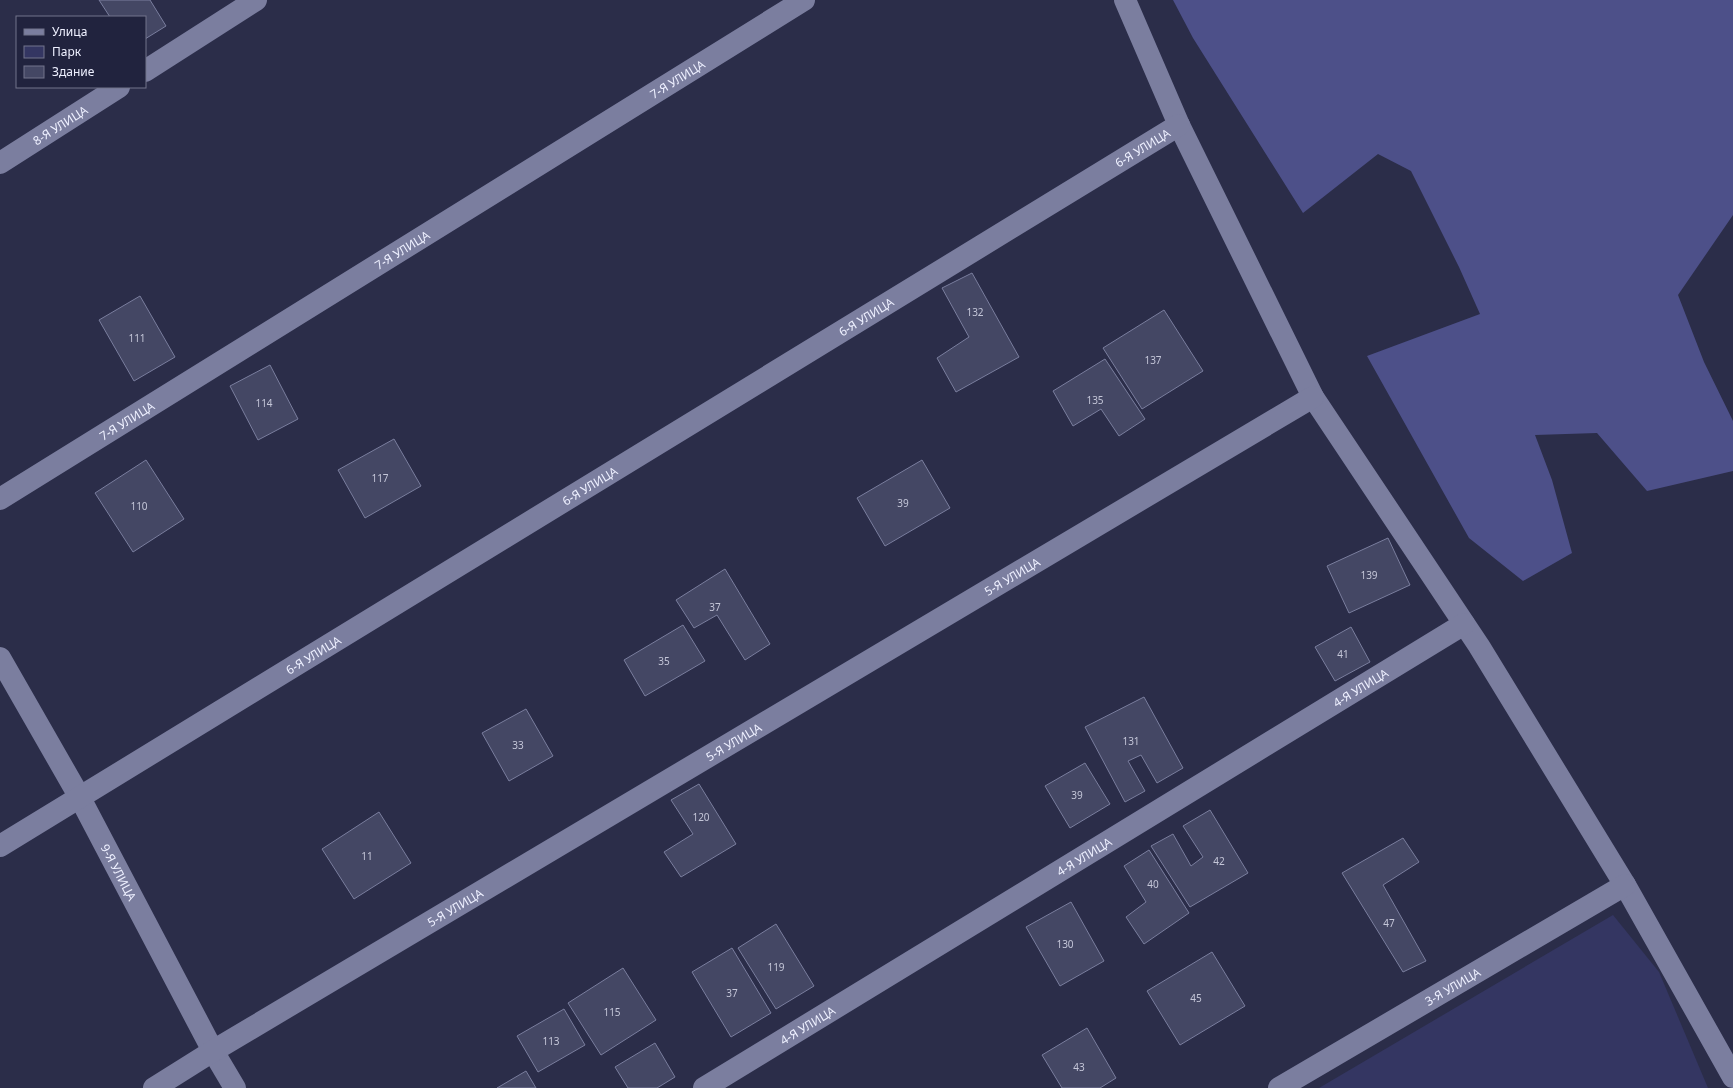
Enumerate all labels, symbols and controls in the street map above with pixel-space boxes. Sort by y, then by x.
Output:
legend [16,16,146,88]
text: Улица [52,23,87,40]
text: Парк [52,43,82,60]
street label: 7-Я УЛИЦА [646,55,708,102]
text: Здание [52,63,95,80]
street label: 8-Я УЛИЦА [29,101,91,149]
street label: 6-Я УЛИЦА [1112,124,1173,171]
street label: 7-Я УЛИЦА [371,226,433,273]
street label: 6-Я УЛИЦА [835,293,897,340]
house number: 132 [966,305,984,319]
house number: 111 [128,331,146,345]
house number: 137 [1144,353,1162,367]
house number: 135 [1086,393,1104,407]
house number: 114 [255,396,273,410]
street label: 7-Я УЛИЦА [96,397,158,444]
street label: 6-Я УЛИЦА [559,462,621,509]
house number: 117 [371,471,389,485]
house number: 39 [897,496,909,510]
house number: 110 [130,499,148,513]
street label: 5-Я УЛИЦА [981,553,1043,599]
house number: 139 [1360,568,1378,582]
house number: 37 [709,600,721,614]
street label: 6-Я УЛИЦА [282,631,344,678]
house number: 41 [1337,647,1349,661]
house number: 35 [658,654,670,668]
street label: 4-Я УЛИЦА [1330,664,1391,711]
street label: 5-Я УЛИЦА [702,718,765,765]
house number: 131 [1122,734,1140,748]
house number: 33 [512,738,524,752]
house number: 39 [1071,788,1083,802]
house number: 120 [692,810,710,824]
street label: 4-Я УЛИЦА [1053,833,1115,879]
street label: 9-Я УЛИЦА [97,841,141,904]
house number: 11 [361,849,373,863]
house number: 42 [1213,854,1225,868]
house number: 40 [1147,877,1159,891]
street label: 5-Я УЛИЦА [424,884,486,930]
house number: 47 [1383,916,1395,930]
house number: 130 [1056,937,1074,951]
house number: 119 [767,960,785,974]
street label: 3-Я УЛИЦА [1421,963,1484,1009]
house number: 37 [726,986,738,1000]
house number: 45 [1190,991,1202,1005]
street label: 4-Я УЛИЦА [776,1001,838,1048]
house number: 115 [603,1005,621,1019]
house number: 113 [542,1034,560,1048]
house number: 43 [1073,1060,1085,1074]

